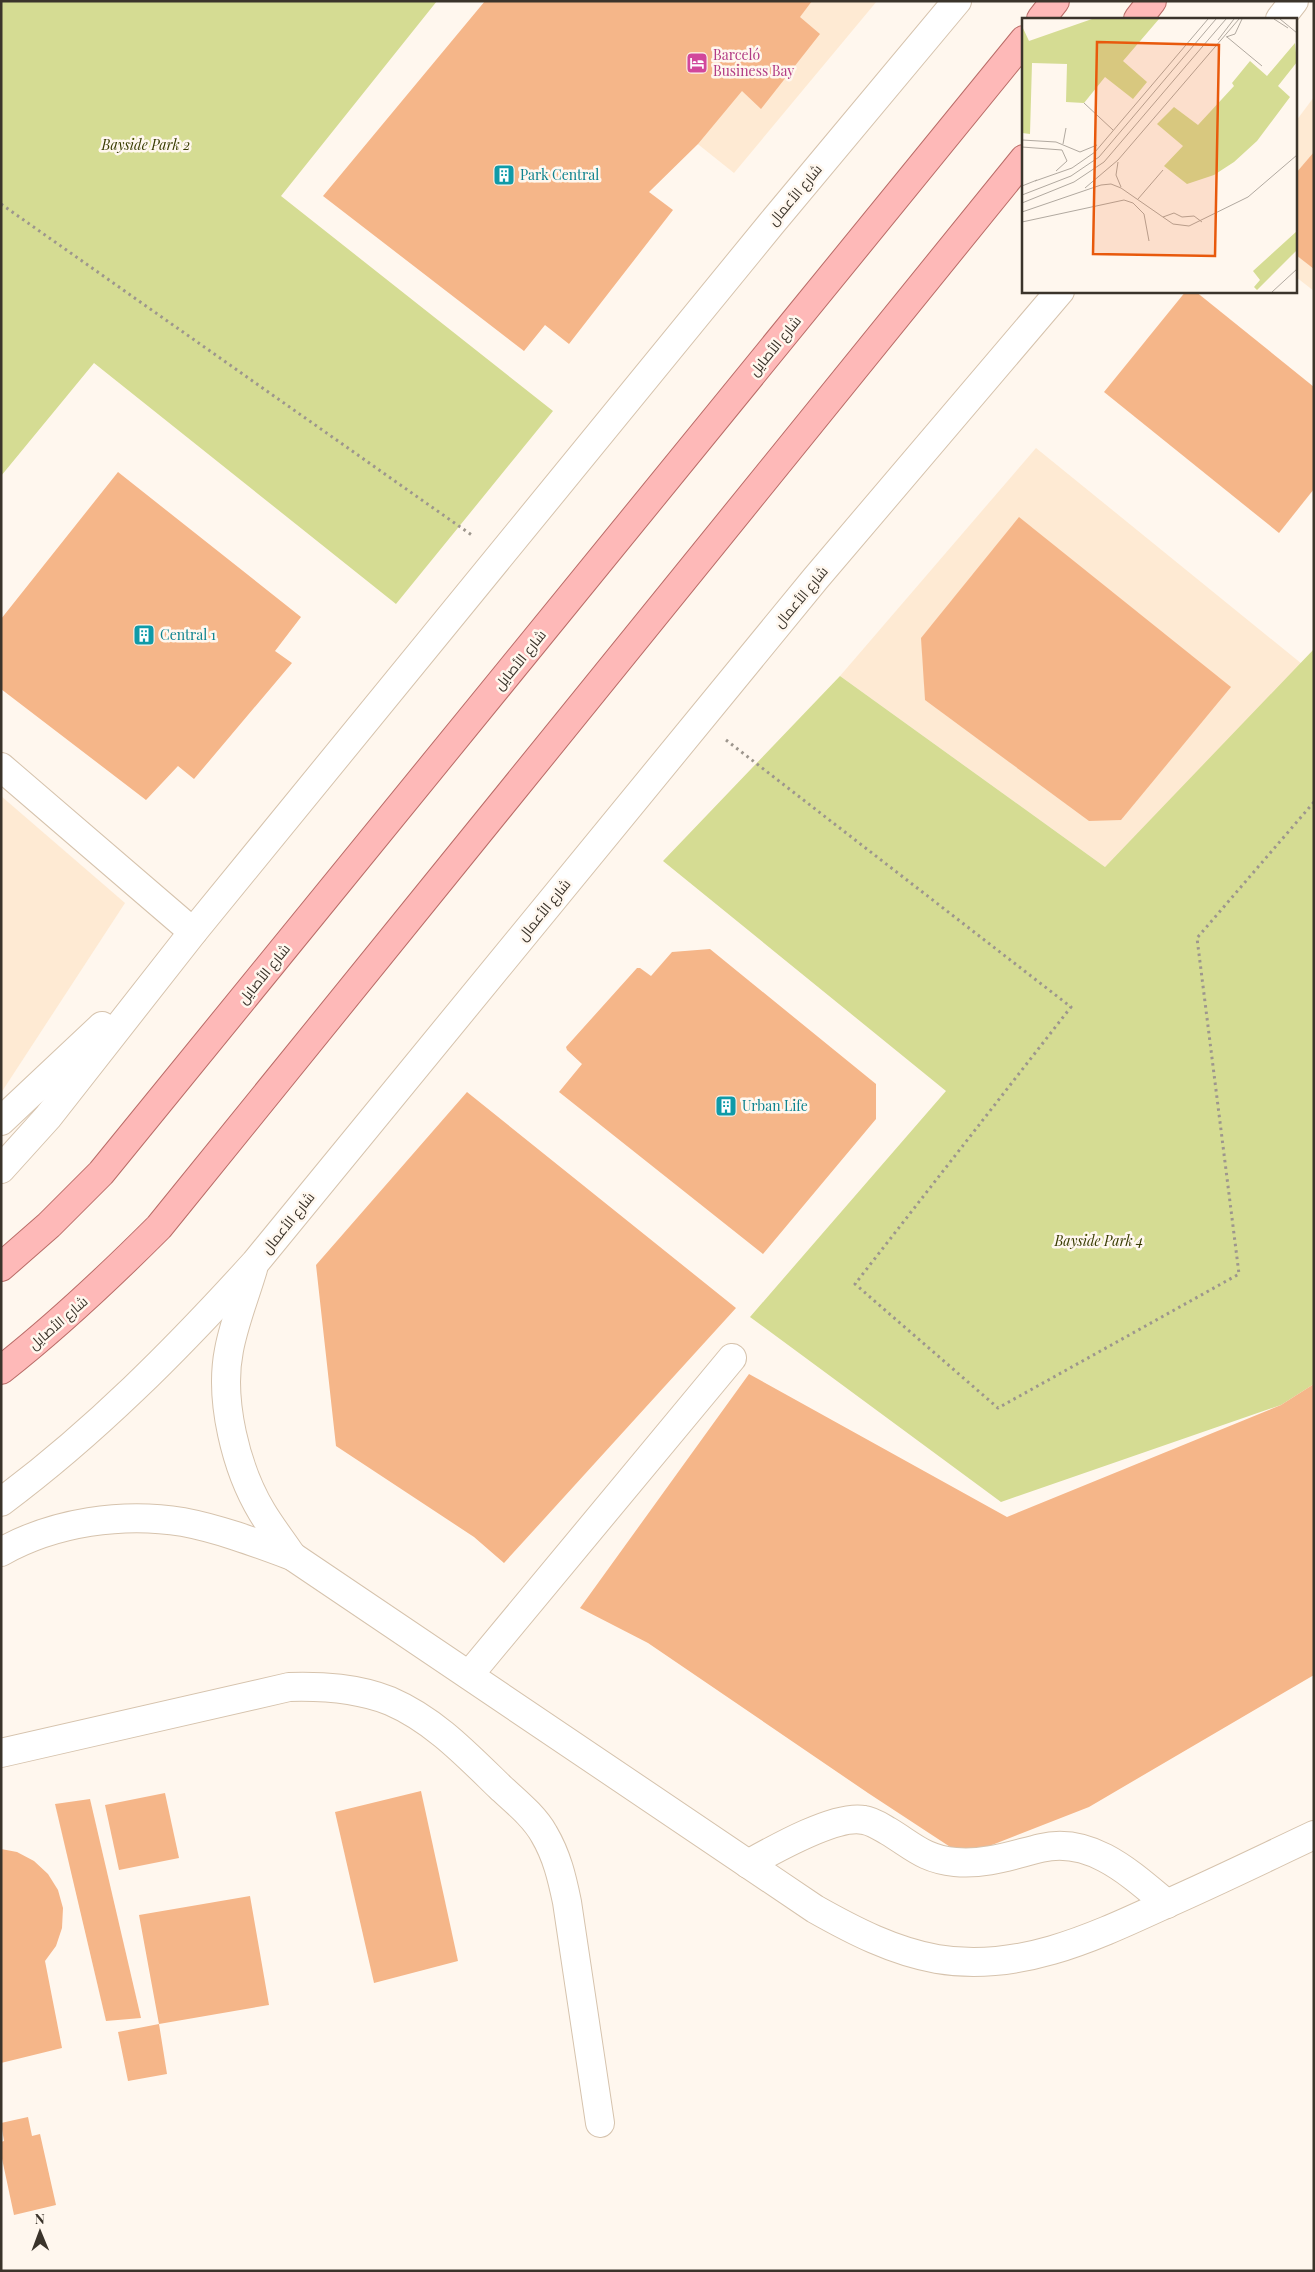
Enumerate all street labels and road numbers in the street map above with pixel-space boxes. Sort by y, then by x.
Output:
street label: شارع الأعمال [763,160,826,229]
street label: شارع الأصايل [744,312,805,380]
street label: شارع الأعمال [769,562,832,631]
street label: شارع الأصايل [489,626,550,694]
street label: شارع الأعمال [513,875,574,945]
street label: شارع الأصايل [233,940,294,1008]
street label: شارع الأعمال [257,1188,318,1258]
street label: شارع الأصايل [24,1292,91,1354]

